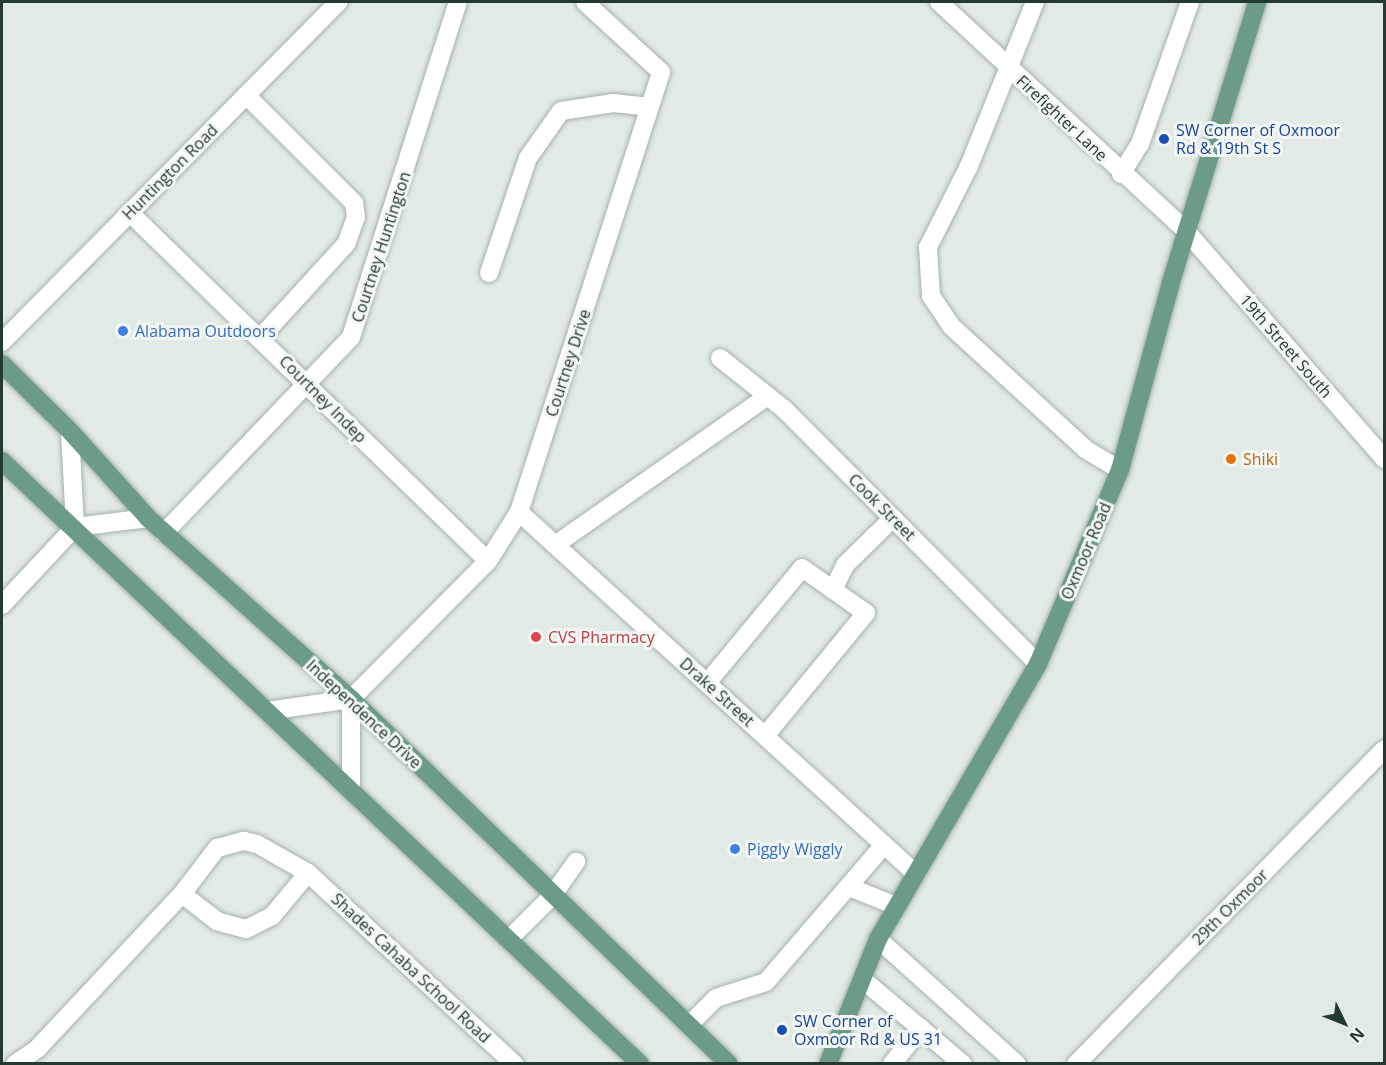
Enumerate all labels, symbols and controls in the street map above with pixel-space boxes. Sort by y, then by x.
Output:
street label: Firefighter Lane [1013,71,1111,165]
street label: Huntington Road [118,120,222,224]
place label: SW Corner of Oxmoor Rd & 19th St S [1176,120,1340,158]
marker: SW Corner of Oxmoor Rd & 19th St S [1157,132,1171,146]
street label: Courtney Huntington [348,169,414,325]
street label: 19th Street South [1236,290,1336,402]
street label: Courtney Drive [542,307,594,419]
place label: Alabama Outdoors [135,321,276,341]
marker: Alabama Outdoors [116,324,130,338]
street label: Courtney Indep [275,351,371,447]
place label: Shiki [1243,449,1278,469]
marker: Shiki [1224,452,1238,466]
street label: Cook Street [845,470,919,544]
street label: Oxmoor Road [1057,499,1115,603]
place label: CVS Pharmacy [548,627,655,647]
marker: CVS Pharmacy [529,630,543,644]
street label: Drake Street [676,654,758,730]
street label: Independence Drive [303,656,425,772]
place label: Piggly Wiggly [747,839,842,859]
marker: Piggly Wiggly [728,842,742,856]
street label: 29th Oxmoor [1188,865,1272,949]
street label: Shades Cahaba School Road [328,889,494,1047]
north arrow [1314,993,1374,1053]
place label: SW Corner of Oxmoor Rd & US 31 [794,1011,942,1049]
marker: SW Corner of Oxmoor Rd & US 31 [775,1023,789,1037]
text: N [1345,1023,1370,1048]

